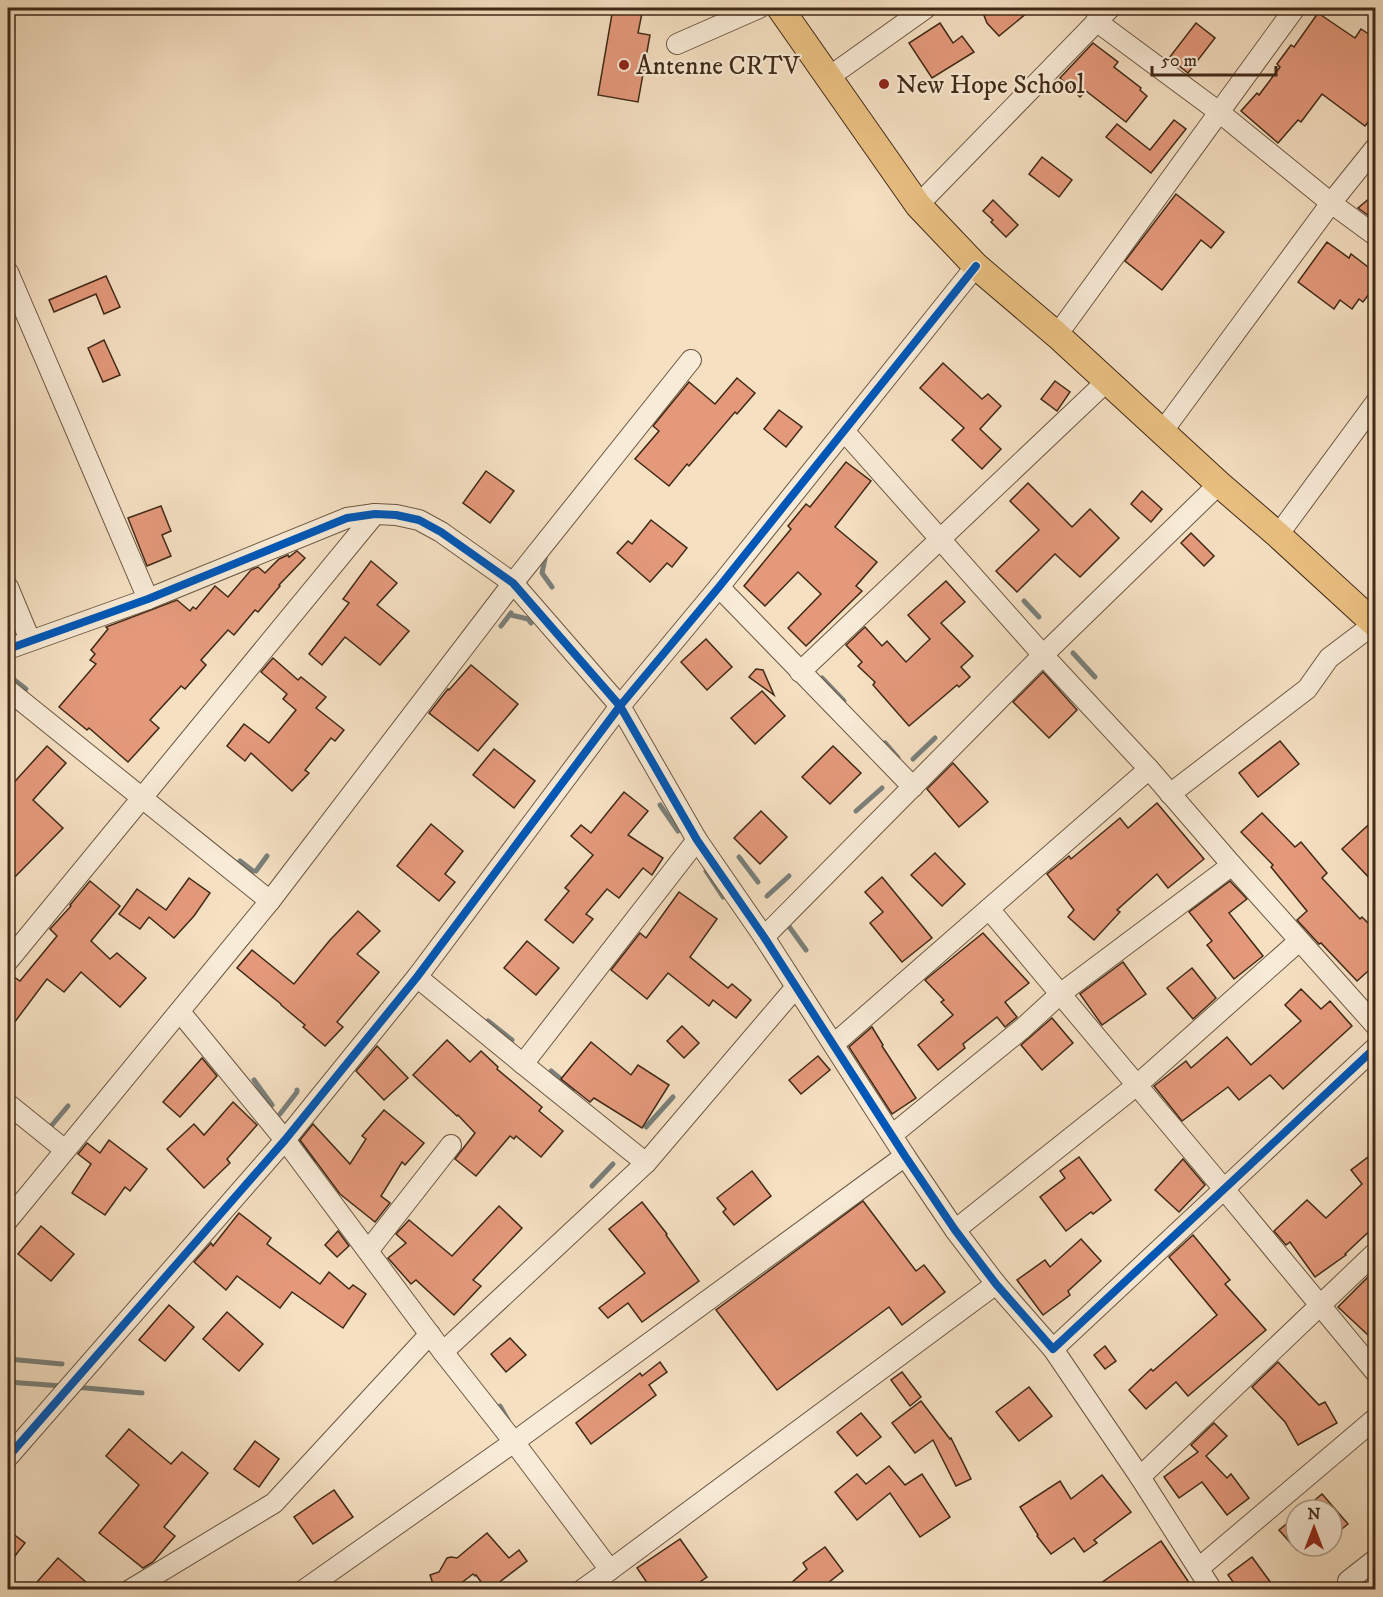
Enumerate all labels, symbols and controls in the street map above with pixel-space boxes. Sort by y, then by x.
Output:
scale bar [1152,39,1276,77]
place label: Antenne CRTV [636,50,800,83]
text: 50 m [1161,50,1197,72]
marker: Antenne CRTV [617,58,631,72]
place label: New Hope School [896,69,1085,102]
marker: New Hope School [877,77,891,91]
north arrow [1284,1498,1344,1558]
text: N [1307,1504,1321,1524]

